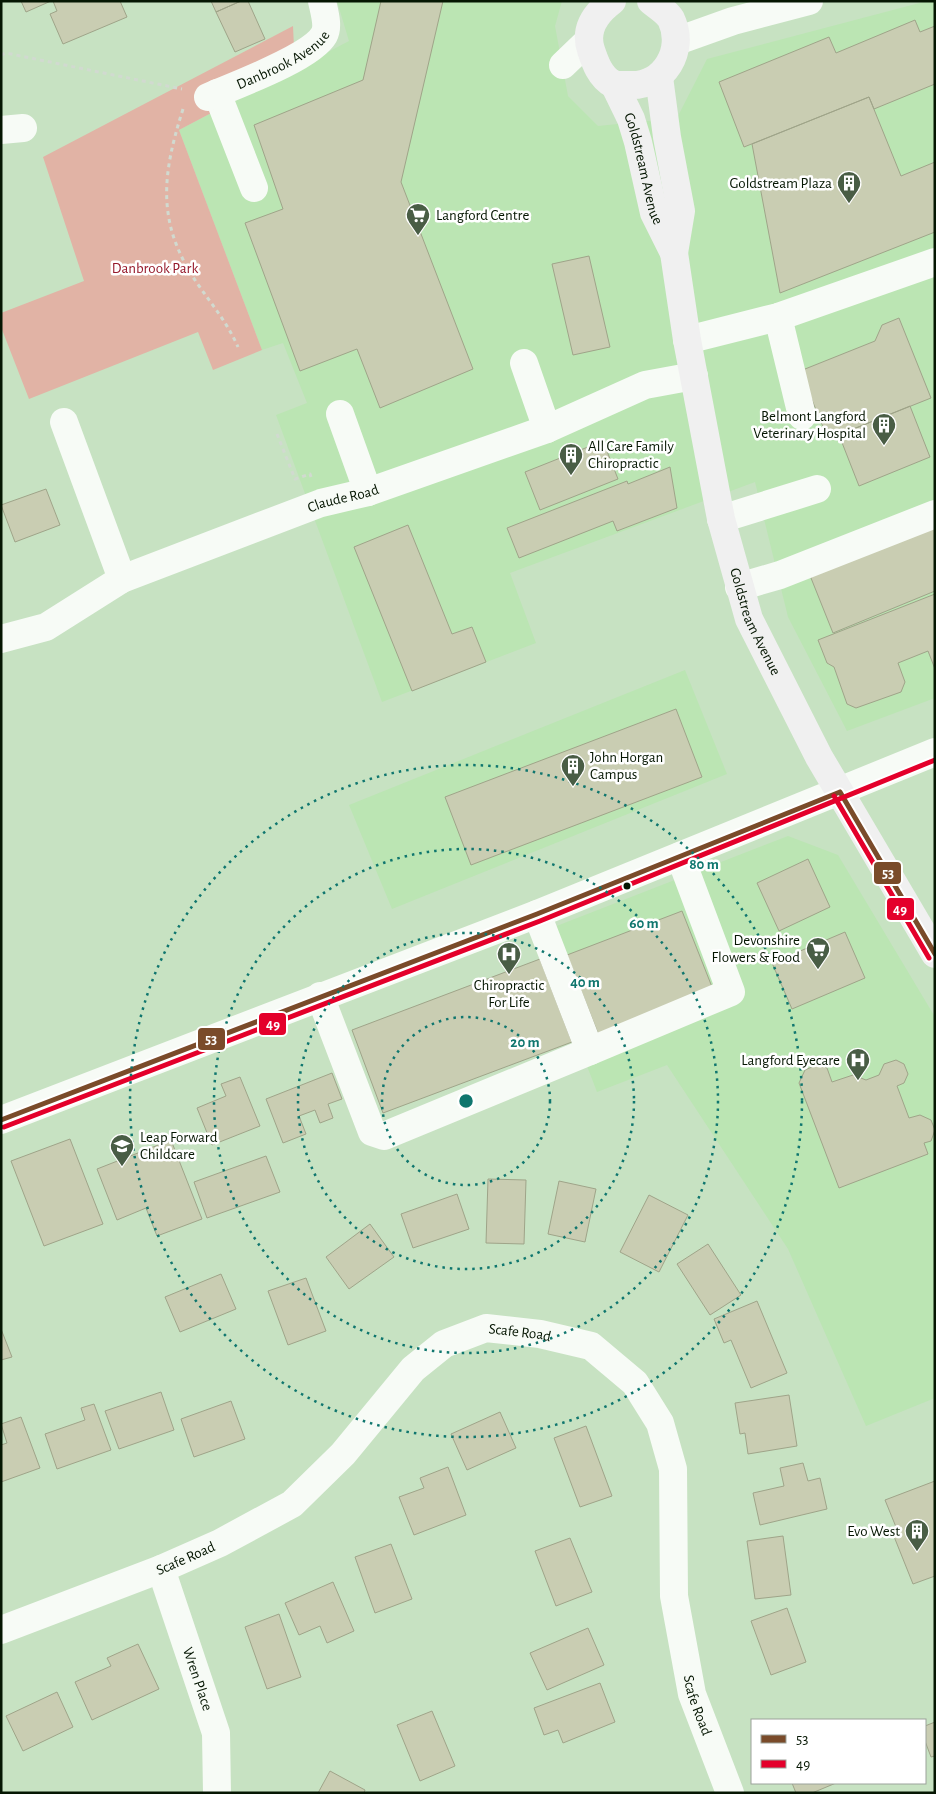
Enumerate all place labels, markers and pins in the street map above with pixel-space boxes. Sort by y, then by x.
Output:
building icon: Goldstream Plaza [836,170,862,204]
place label: Goldstream Plaza [730,176,832,191]
supermarket icon: Langford Centre [405,202,431,236]
place label: Langford Centre [436,208,529,223]
place label: Belmont Langford Veterinary Hospital [753,409,866,441]
building icon: Belmont Langford Veterinary Hospital [871,412,897,446]
place label: All Care Family Chiropractic [588,439,675,471]
building icon: All Care Family Chiropractic [558,442,584,476]
place label: John Horgan Campus [590,750,663,782]
building icon: John Horgan Campus [560,753,586,787]
unlabelled marker [622,881,632,891]
place label: Devonshire Flowers & Food [712,933,800,965]
supermarket icon: Devonshire Flowers & Food [805,936,831,970]
hospital icon: Chiropractic For Life [496,941,522,975]
place label: Chiropractic For Life [474,978,544,1010]
hospital icon: Langford Eyecare [845,1047,871,1081]
place label: Langford Eyecare [741,1053,840,1068]
centre of rings [457,1092,475,1110]
place label: Leap Forward Childcare [140,1130,218,1162]
school or university icon: Leap Forward Childcare [109,1133,135,1167]
building icon: Evo West [904,1518,930,1552]
place label: Evo West [847,1524,900,1539]

